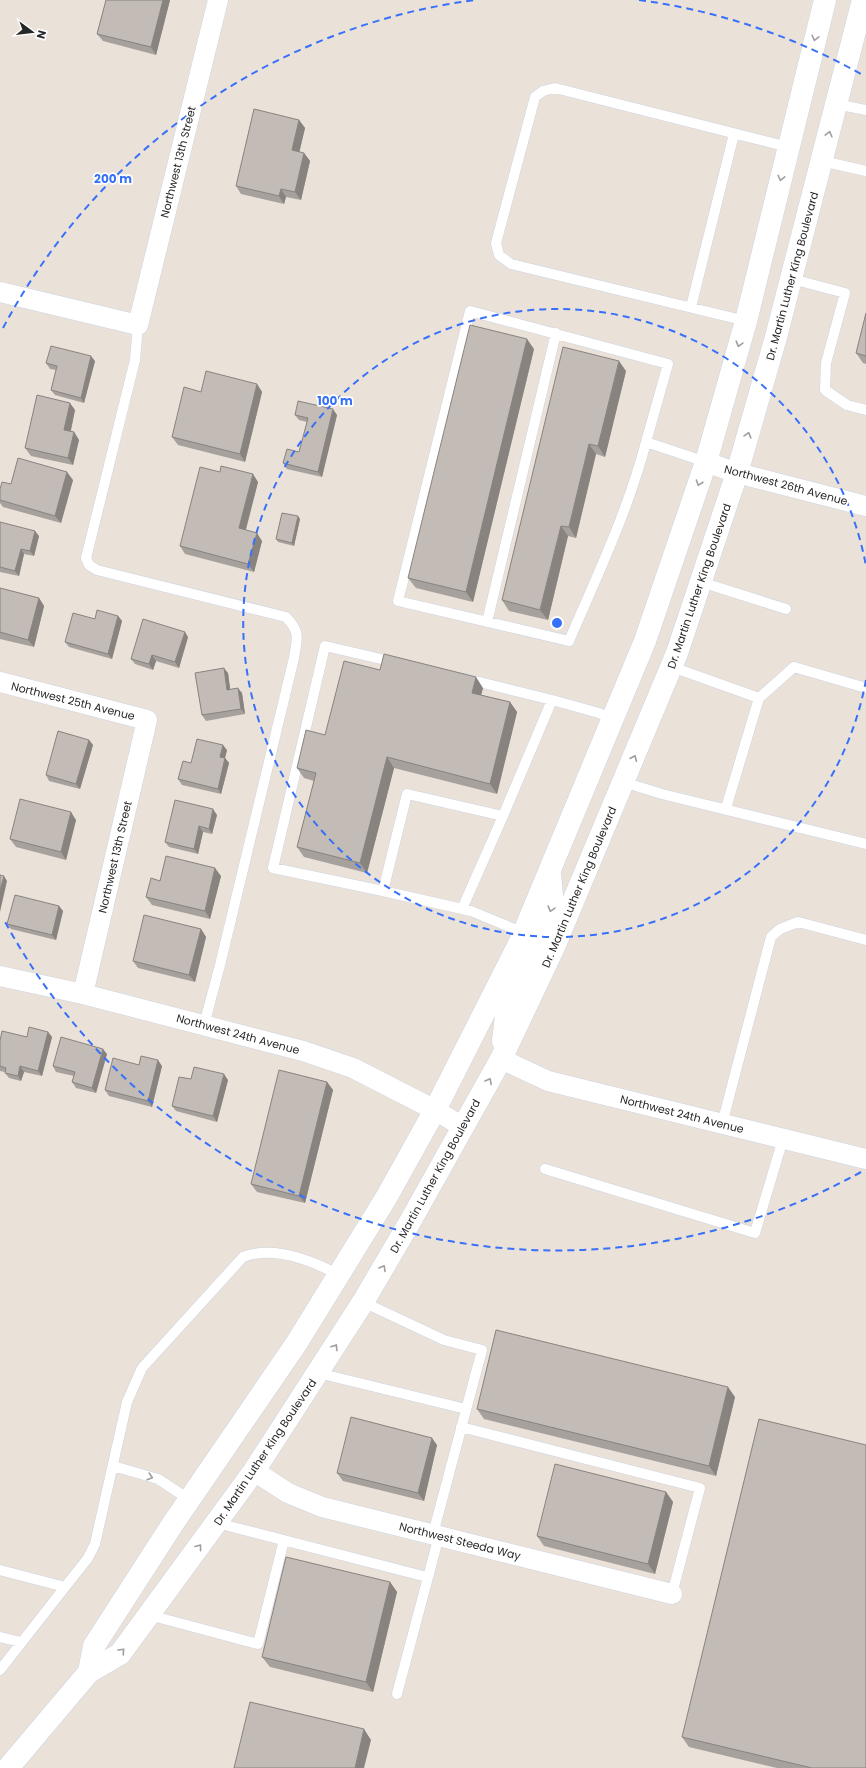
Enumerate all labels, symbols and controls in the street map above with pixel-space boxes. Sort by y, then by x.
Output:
north arrow [12,12,52,52]
text: N [33,29,50,41]
one-way arrow [812,35,820,41]
street label: Northwest 13th Street [156,104,200,220]
one-way arrow [824,131,832,137]
text: 200 m [94,170,132,187]
one-way arrow [777,174,786,181]
street label: Dr. Martin Luther King Boulevard [762,190,822,362]
one-way arrow [735,341,744,348]
text: 100 m [317,392,353,409]
one-way arrow [743,432,752,439]
street label: Northwest 26th Avenue [723,461,850,509]
one-way arrow [695,479,703,486]
street label: Dr. Martin Luther King Boulevard [663,501,735,671]
centre of rings [550,616,564,630]
street label: Northwest 25th Avenue [9,678,137,724]
one-way arrow [629,754,637,761]
street label: Northwest 13th Street [94,799,136,915]
street label: Dr. Martin Luther King Boulevard [538,804,620,970]
one-way arrow [547,906,556,913]
street label: Northwest 24th Avenue [175,1010,302,1058]
one-way arrow [484,1077,491,1085]
street label: Northwest 24th Avenue [618,1091,746,1137]
street label: Dr. Martin Luther King Boulevard [386,1096,484,1256]
one-way arrow [378,1265,385,1272]
one-way arrow [330,1344,338,1351]
street label: Dr. Martin Luther King Boulevard [210,1376,320,1528]
one-way arrow [146,1472,153,1481]
street label: Northwest Steeda Way [398,1518,523,1564]
one-way arrow [194,1544,202,1551]
one-way arrow [117,1648,124,1656]

